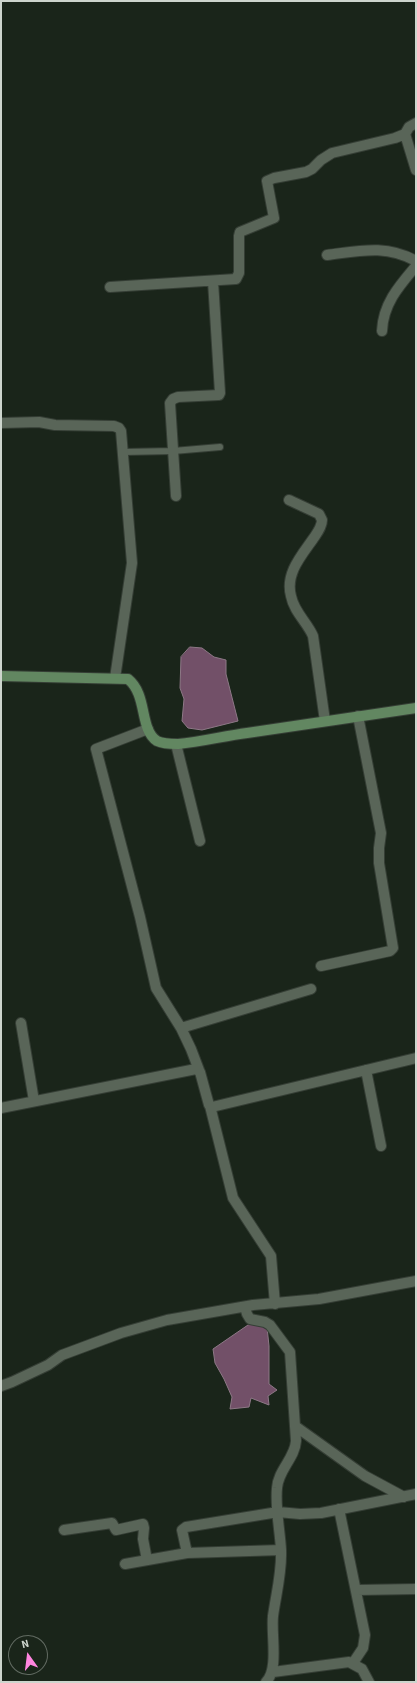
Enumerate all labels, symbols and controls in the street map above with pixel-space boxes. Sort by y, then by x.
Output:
north arrow [8,1635,48,1675]
text: N [20,1636,31,1652]

